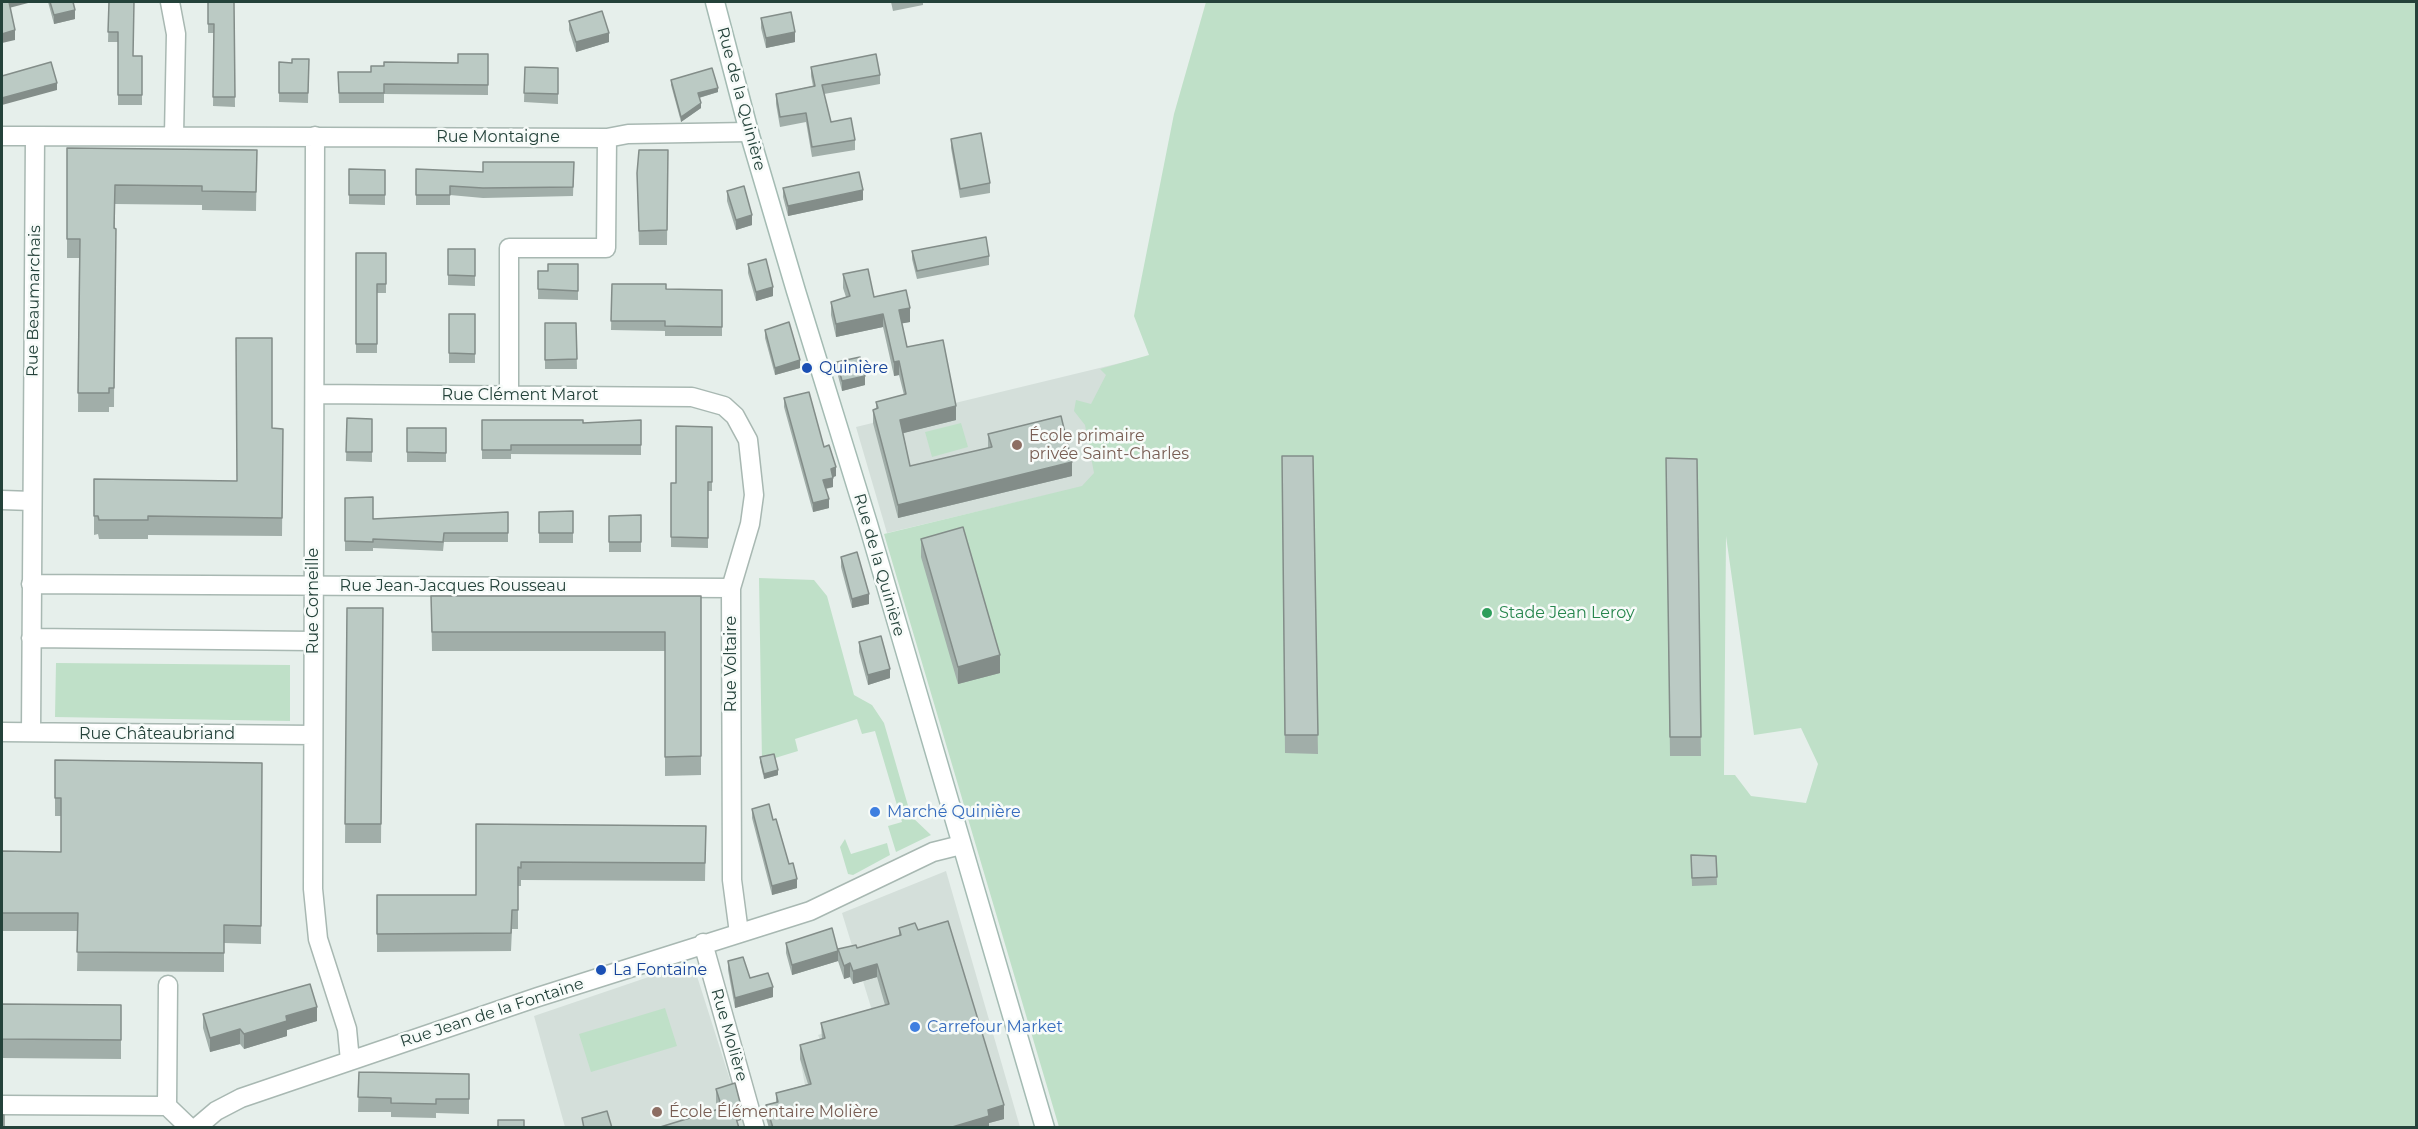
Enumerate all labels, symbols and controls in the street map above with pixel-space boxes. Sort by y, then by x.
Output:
street label: Rue de la Quinière [713,25,769,173]
street label: Rue Montaigne [436,127,560,147]
street label: Rue Beaumarchais [23,225,45,377]
place label: Quinière [819,358,888,378]
marker: Quinière [800,361,814,375]
street label: Rue Clément Marot [441,385,599,405]
place label: École primaire privée Saint-Charles [1029,426,1189,464]
marker: École primaire privée Saint-Charles [1010,438,1024,452]
street label: Rue de la Quinière [849,491,909,639]
street label: Rue Corneille [303,548,323,654]
street label: Rue Jean-Jacques Rousseau [340,576,566,596]
place label: Stade Jean Leroy [1499,603,1635,623]
marker: Stade Jean Leroy [1480,606,1494,620]
street label: Rue Voltaire [721,616,741,712]
street label: Rue Châteaubriand [79,724,235,744]
place label: Marché Quinière [887,802,1021,822]
marker: Marché Quinière [868,805,882,819]
place label: La Fontaine [613,960,707,980]
marker: La Fontaine [594,963,608,977]
street label: Rue Jean de la Fontaine [398,974,586,1052]
street label: Rue Molière [707,986,751,1084]
place label: Carrefour Market [927,1017,1063,1037]
marker: Carrefour Market [908,1020,922,1034]
place label: École Élémentaire Molière [669,1102,878,1122]
marker: École Élémentaire Molière [650,1105,664,1119]

